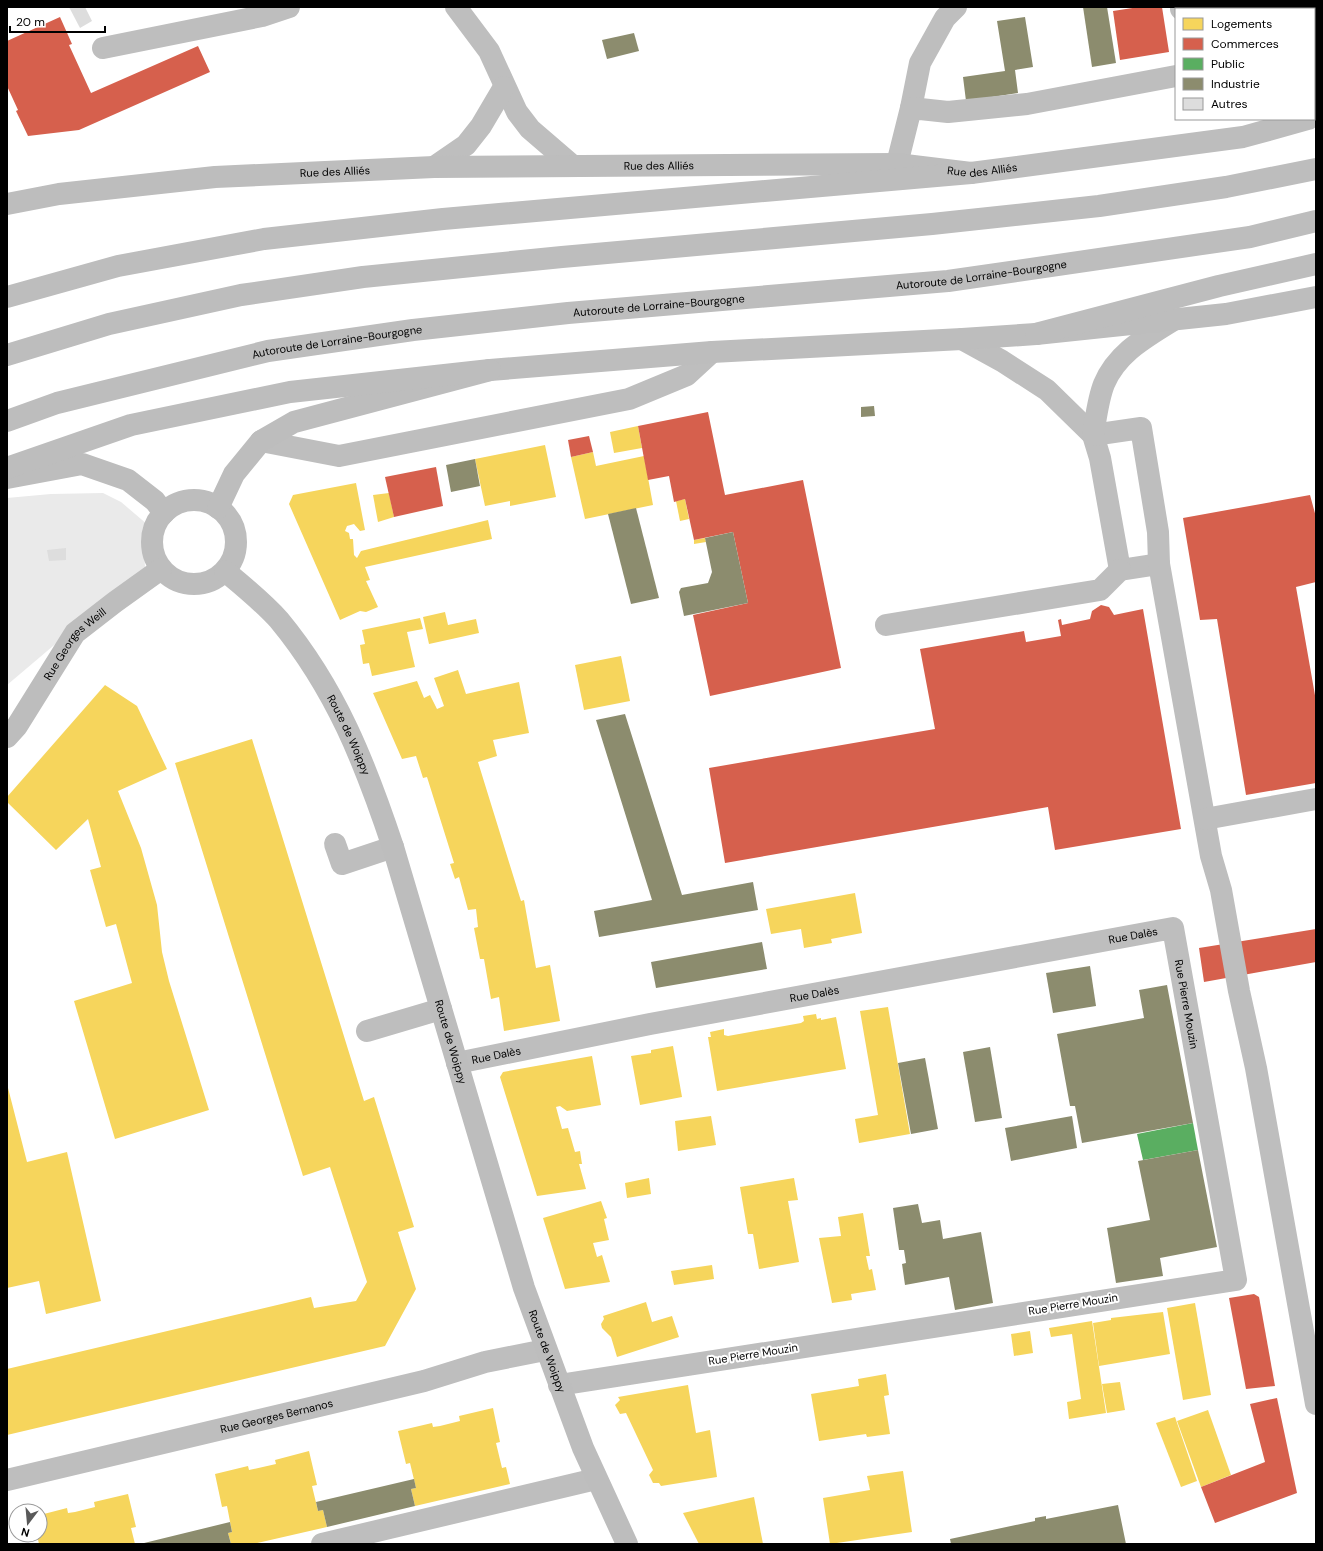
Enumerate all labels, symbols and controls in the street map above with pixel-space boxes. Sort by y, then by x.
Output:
scale bar [10,8,105,34]
legend [1175,8,1315,120]
text: 20 m [16,14,45,30]
text: Logements [1211,16,1272,32]
text: Commerces [1211,36,1279,52]
text: Public [1211,56,1245,72]
text: Industrie [1211,76,1260,92]
text: Autres [1211,96,1247,112]
street label: Rue des Alliés [624,158,694,173]
street label: Rue des Alliés [947,160,1018,180]
street label: Rue des Alliés [300,163,370,180]
street label: Autoroute de Lorraine-Bourgogne [895,257,1068,292]
street label: Autoroute de Lorraine-Bourgogne [572,291,745,320]
street label: Autoroute de Lorraine-Bourgogne [250,322,423,362]
street label: Rue Georges Weill [40,605,109,683]
street label: Route de Woippy [324,692,374,777]
street label: Rue Dalès [1107,924,1159,947]
street label: Rue Pierre Mouzin [1172,958,1202,1050]
street label: Rue Dalès [789,982,840,1005]
street label: Route de Woippy [432,998,470,1086]
street label: Rue Dalès [470,1043,522,1067]
street label: Rue Pierre Mouzin [1027,1290,1119,1318]
street label: Route de Woippy [526,1308,569,1395]
street label: Rue Pierre Mouzin [707,1340,799,1368]
street label: Rue Georges Bernanos [219,1396,334,1436]
north arrow [8,1503,48,1543]
text: N [19,1525,31,1540]

